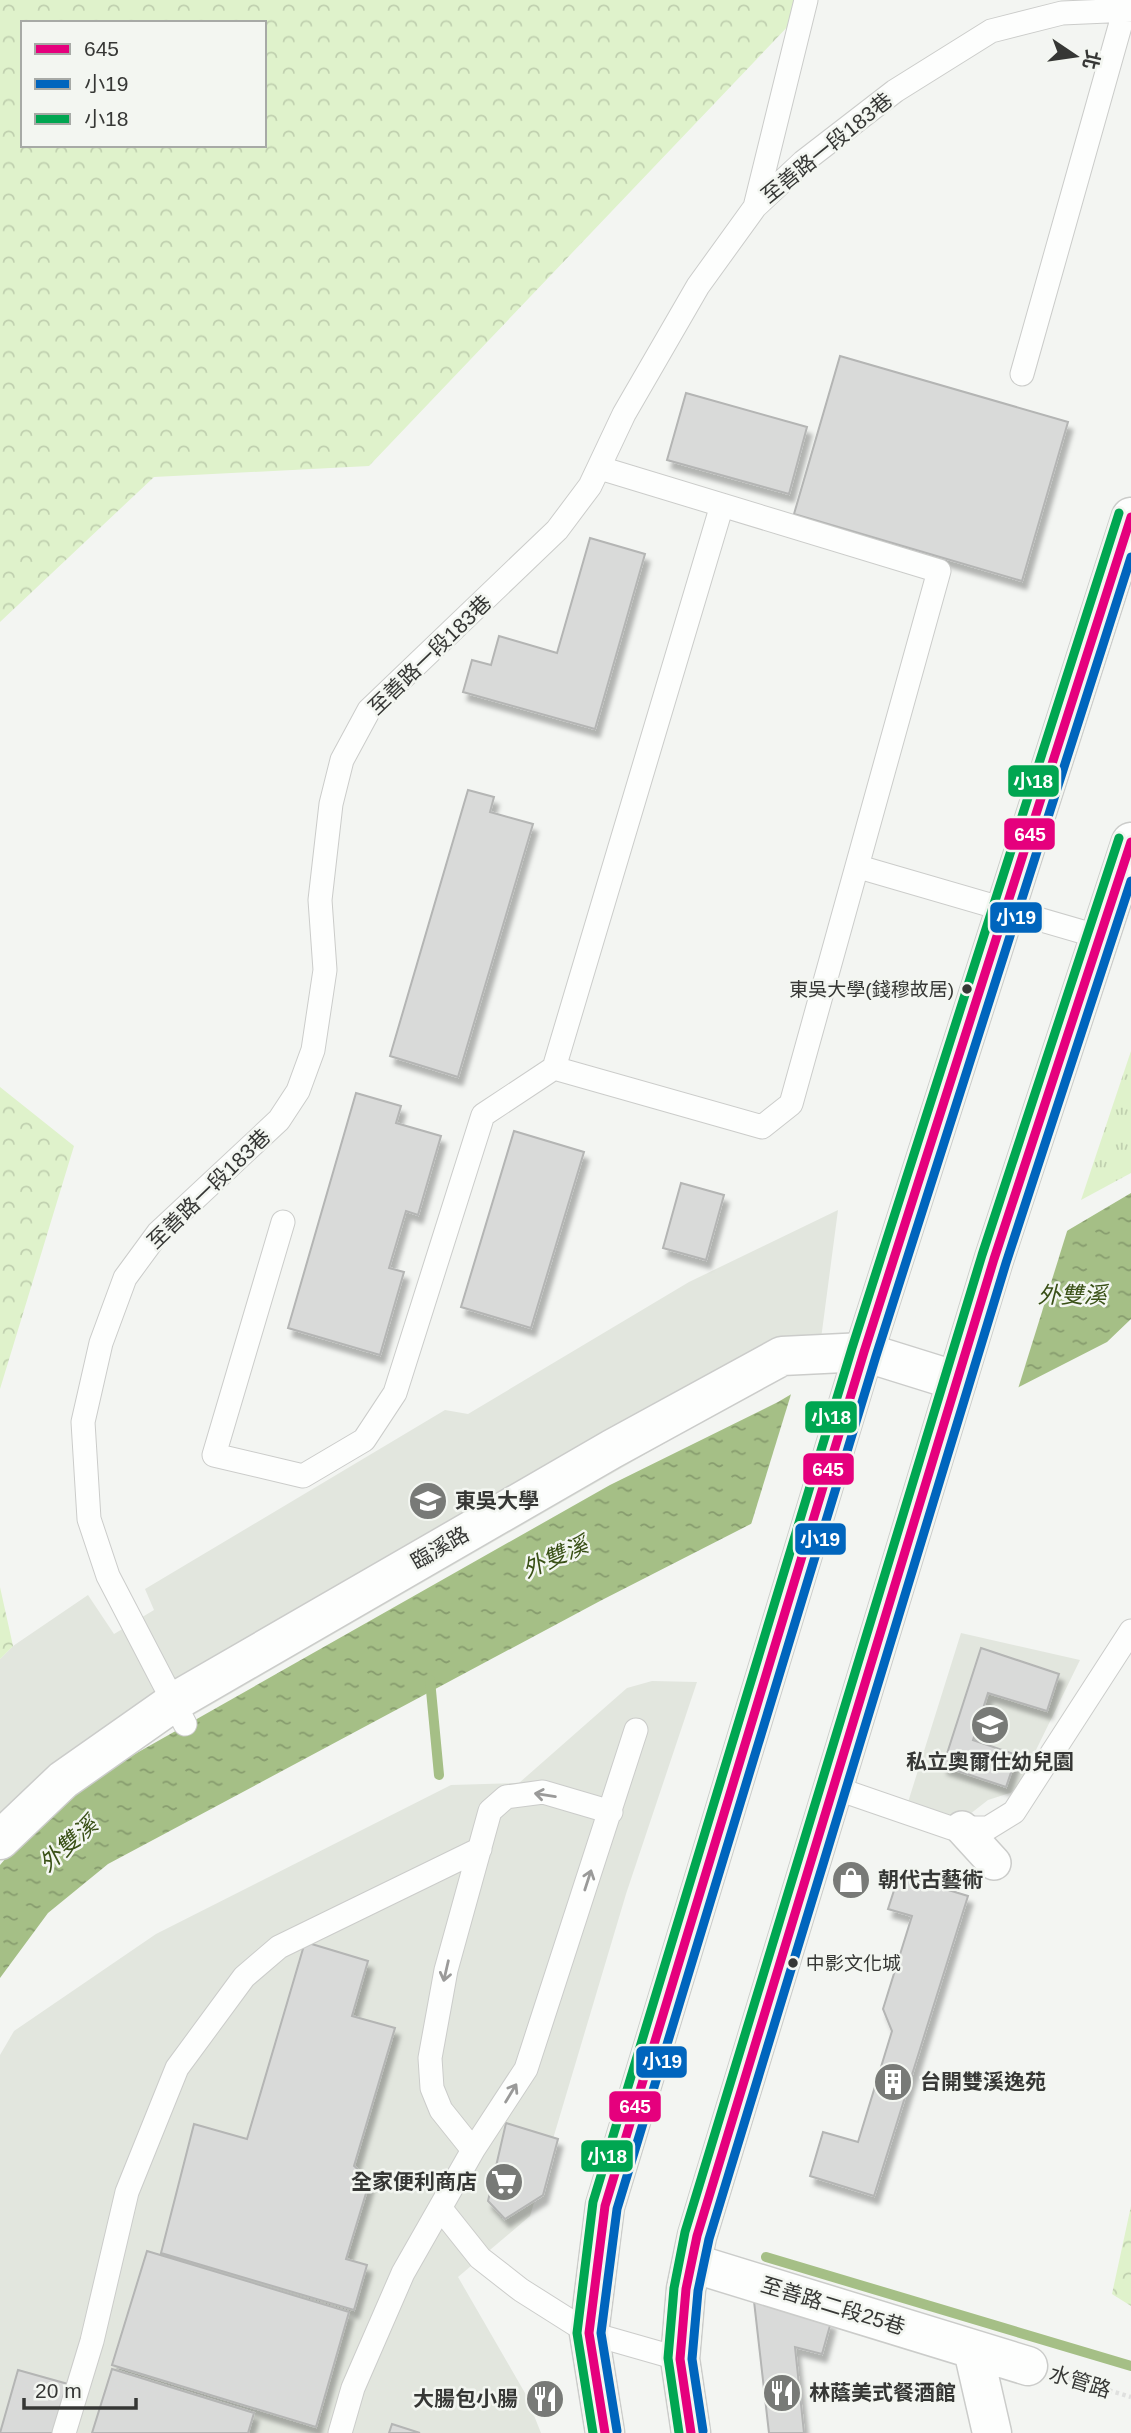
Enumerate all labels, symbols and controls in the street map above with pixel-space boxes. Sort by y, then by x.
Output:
legend [21,21,266,147]
north arrow [1040,21,1110,91]
text: 645 [84,37,119,60]
text: 北 [1079,48,1103,71]
text: 小19 [84,72,128,95]
street label: 至善路一段183巷 [757,88,897,207]
text: 小18 [84,107,128,130]
street label: 至善路一段183巷 [364,590,496,719]
line badge: 小18 [1007,764,1060,798]
text: 小18 [1013,771,1053,792]
line badge: 645 [1003,817,1056,851]
text: 645 [1014,824,1046,845]
line badge: 小19 [989,901,1043,934]
text: 小19 [996,907,1036,928]
place label: 東吳大學(錢穆故居) [789,979,954,1000]
marker: 東吳大學(錢穆故居) [960,982,974,996]
street label: 至善路一段183巷 [143,1124,275,1253]
water label: 外雙溪 [1038,1282,1110,1308]
line badge: 小18 [804,1400,858,1434]
text: 小18 [811,1407,851,1428]
line badge: 645 [802,1452,855,1486]
text: 645 [812,1459,844,1480]
school or university icon: 東吳大學 [407,1480,449,1522]
place label: 東吳大學 [455,1489,539,1512]
street label: 臨溪路 [407,1522,473,1573]
line badge: 小19 [794,1522,847,1556]
text: 小19 [800,1529,840,1550]
water label: 外雙溪 [518,1530,595,1583]
school or university icon: 私立奧爾仕幼兒園 [969,1704,1011,1746]
place label: 私立奧爾仕幼兒園 [906,1750,1074,1773]
one-way arrow [534,1788,557,1801]
water label: 外雙溪 [34,1809,105,1877]
shop icon: 朝代古藝術 [830,1859,872,1901]
place label: 朝代古藝術 [878,1868,983,1891]
one-way arrow [582,1869,595,1891]
place label: 中影文化城 [806,1953,901,1974]
marker: 中影文化城 [786,1956,800,1970]
one-way arrow [439,1959,453,1982]
line badge: 小19 [635,2045,688,2079]
text: 小19 [642,2051,682,2072]
building icon: 台開雙溪逸苑 [872,2061,914,2103]
place label: 台開雙溪逸苑 [920,2070,1046,2093]
one-way arrow [505,2084,519,2104]
line badge: 645 [608,2090,662,2123]
text: 645 [619,2096,651,2117]
line badge: 小18 [580,2139,634,2173]
text: 小18 [587,2146,627,2167]
supermarket icon: 全家便利商店 [483,2161,525,2203]
place label: 全家便利商店 [351,2170,477,2193]
street label: 至善路二段25巷 [758,2273,908,2338]
street label: 水管路 [1047,2361,1114,2402]
scale bar [24,2366,136,2410]
restaurant icon: 林蔭美式餐酒館 [761,2372,803,2414]
restaurant icon: 大腸包小腸 [524,2378,566,2420]
text: 20 m [35,2379,82,2402]
place label: 林蔭美式餐酒館 [809,2381,956,2404]
place label: 大腸包小腸 [413,2387,518,2410]

